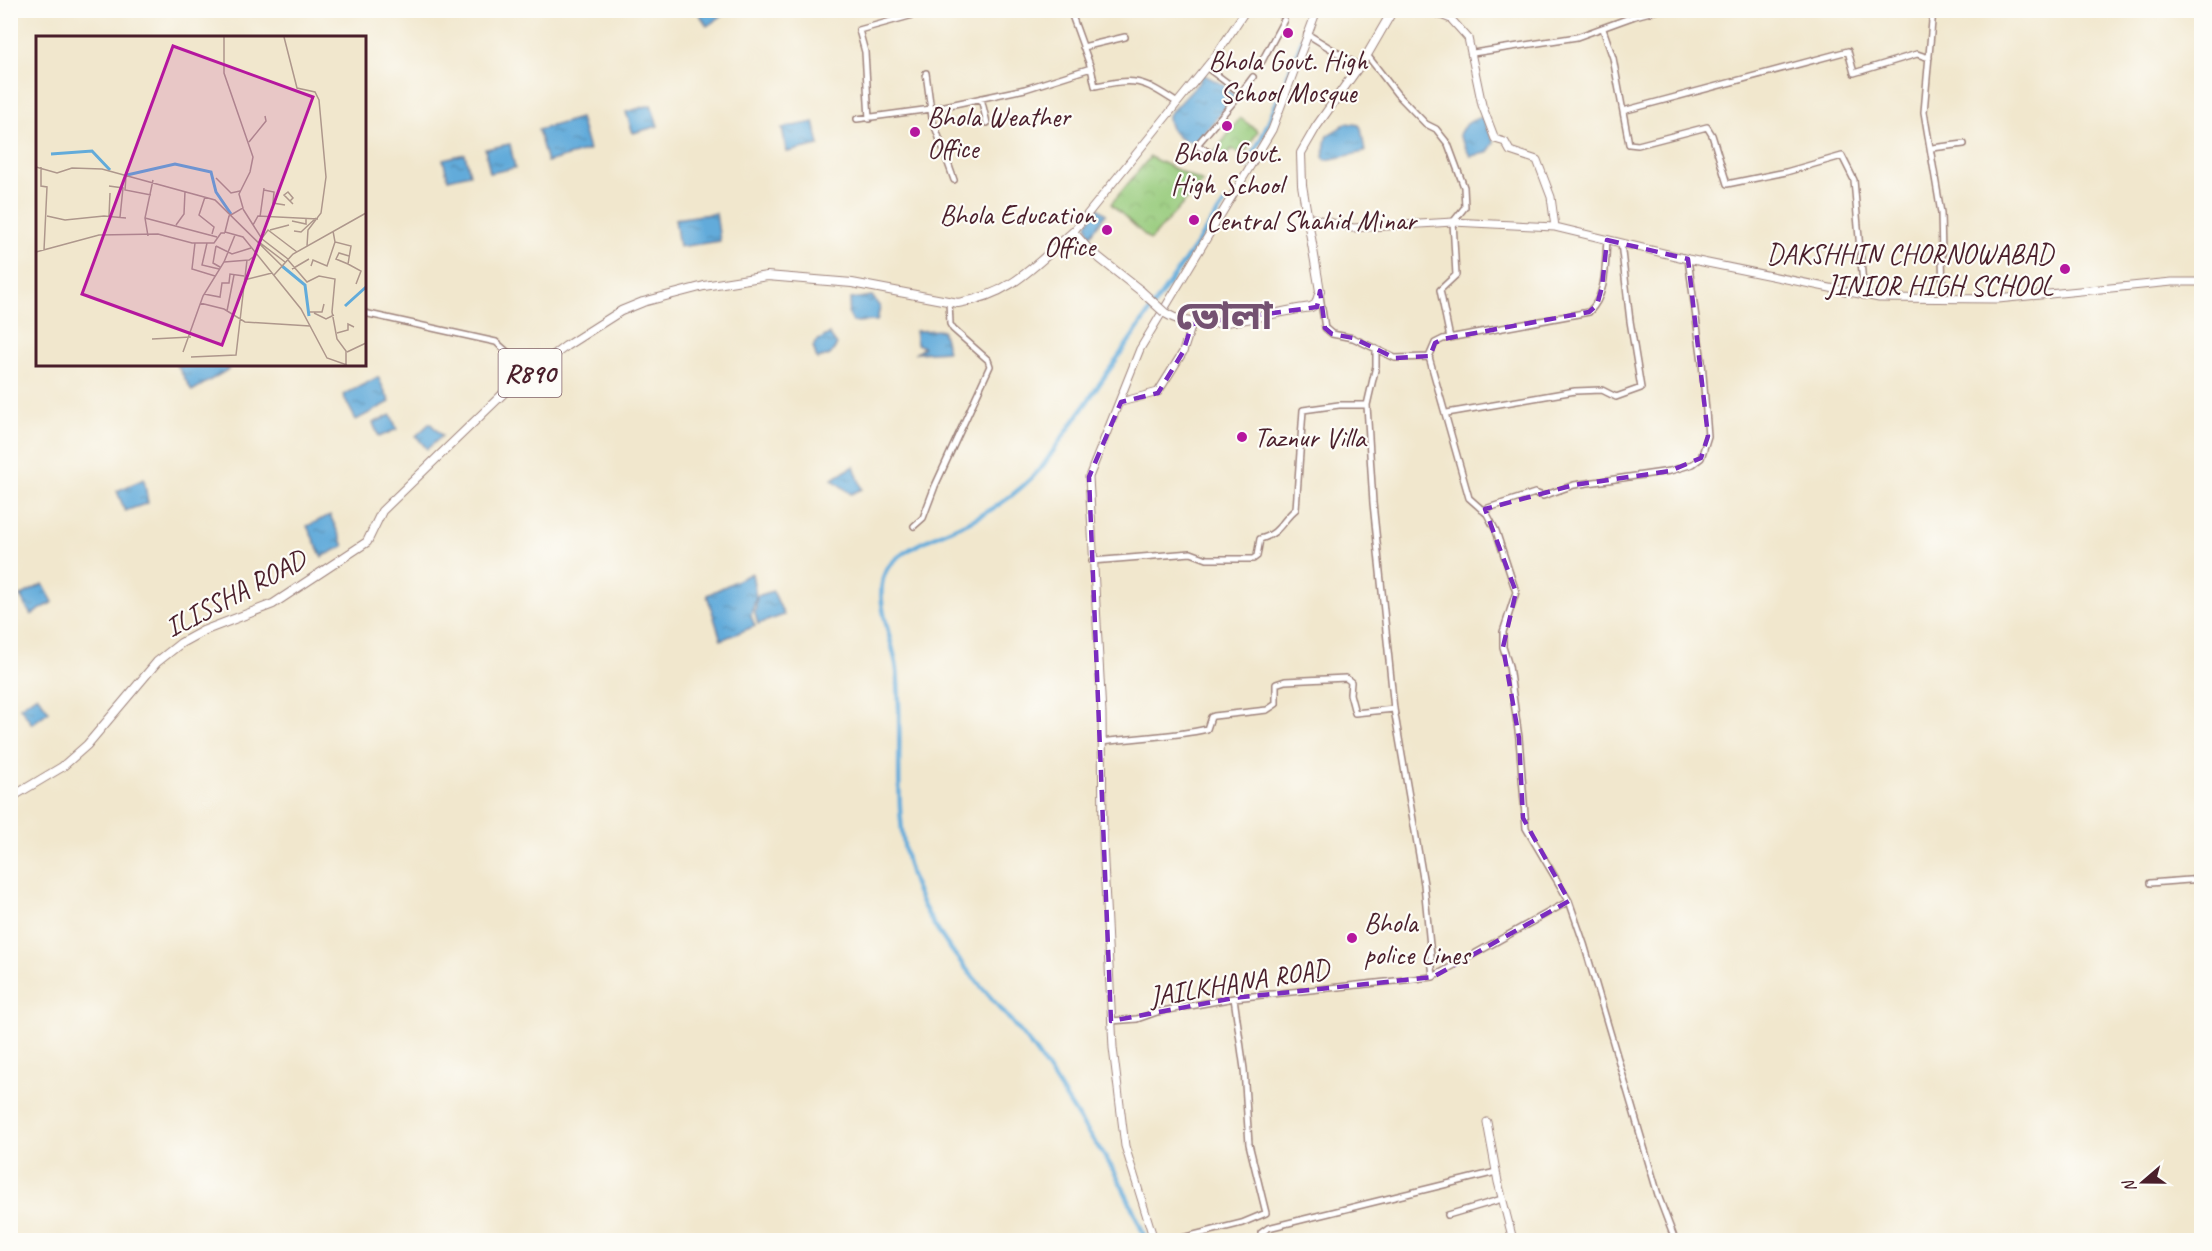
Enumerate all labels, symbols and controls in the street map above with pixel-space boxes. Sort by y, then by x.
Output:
marker: Bhola Govt. High School Mosque [1281,26,1295,40]
inset map [36,36,366,366]
place label: Bhola Govt. High School Mosque [1209,43,1369,110]
place label: Bhola Weather Office [927,99,1072,166]
marker: Bhola Govt. High School [1220,119,1234,133]
marker: Bhola Weather Office [908,125,922,139]
place label: Bhola Govt. High School [1171,135,1288,202]
place label: Bhola Education Office [939,197,1097,264]
place label: Central Shahid Minar [1206,203,1418,238]
marker: Central Shahid Minar [1187,213,1201,227]
marker: Bhola Education Office [1100,223,1114,237]
place label: DAKSHHIN CHORNOWABAD JINIOR HIGH SCHOOL [1766,236,2056,303]
marker: DAKSHHIN CHORNOWABAD JINIOR HIGH SCHOOL [2058,262,2072,276]
district label: ভোলা [1175,291,1273,341]
road number: R890 [498,349,562,397]
place label: Taznur Villa [1254,420,1368,455]
marker: Taznur Villa [1235,430,1249,444]
street label: ILISSHA ROAD [159,540,314,645]
place label: Bhola police Lines [1364,905,1472,972]
marker: Bhola police Lines [1345,931,1359,945]
street label: JAILKHANA ROAD [1145,950,1334,1014]
north arrow [2113,1152,2173,1212]
text: N [2118,1176,2141,1195]

